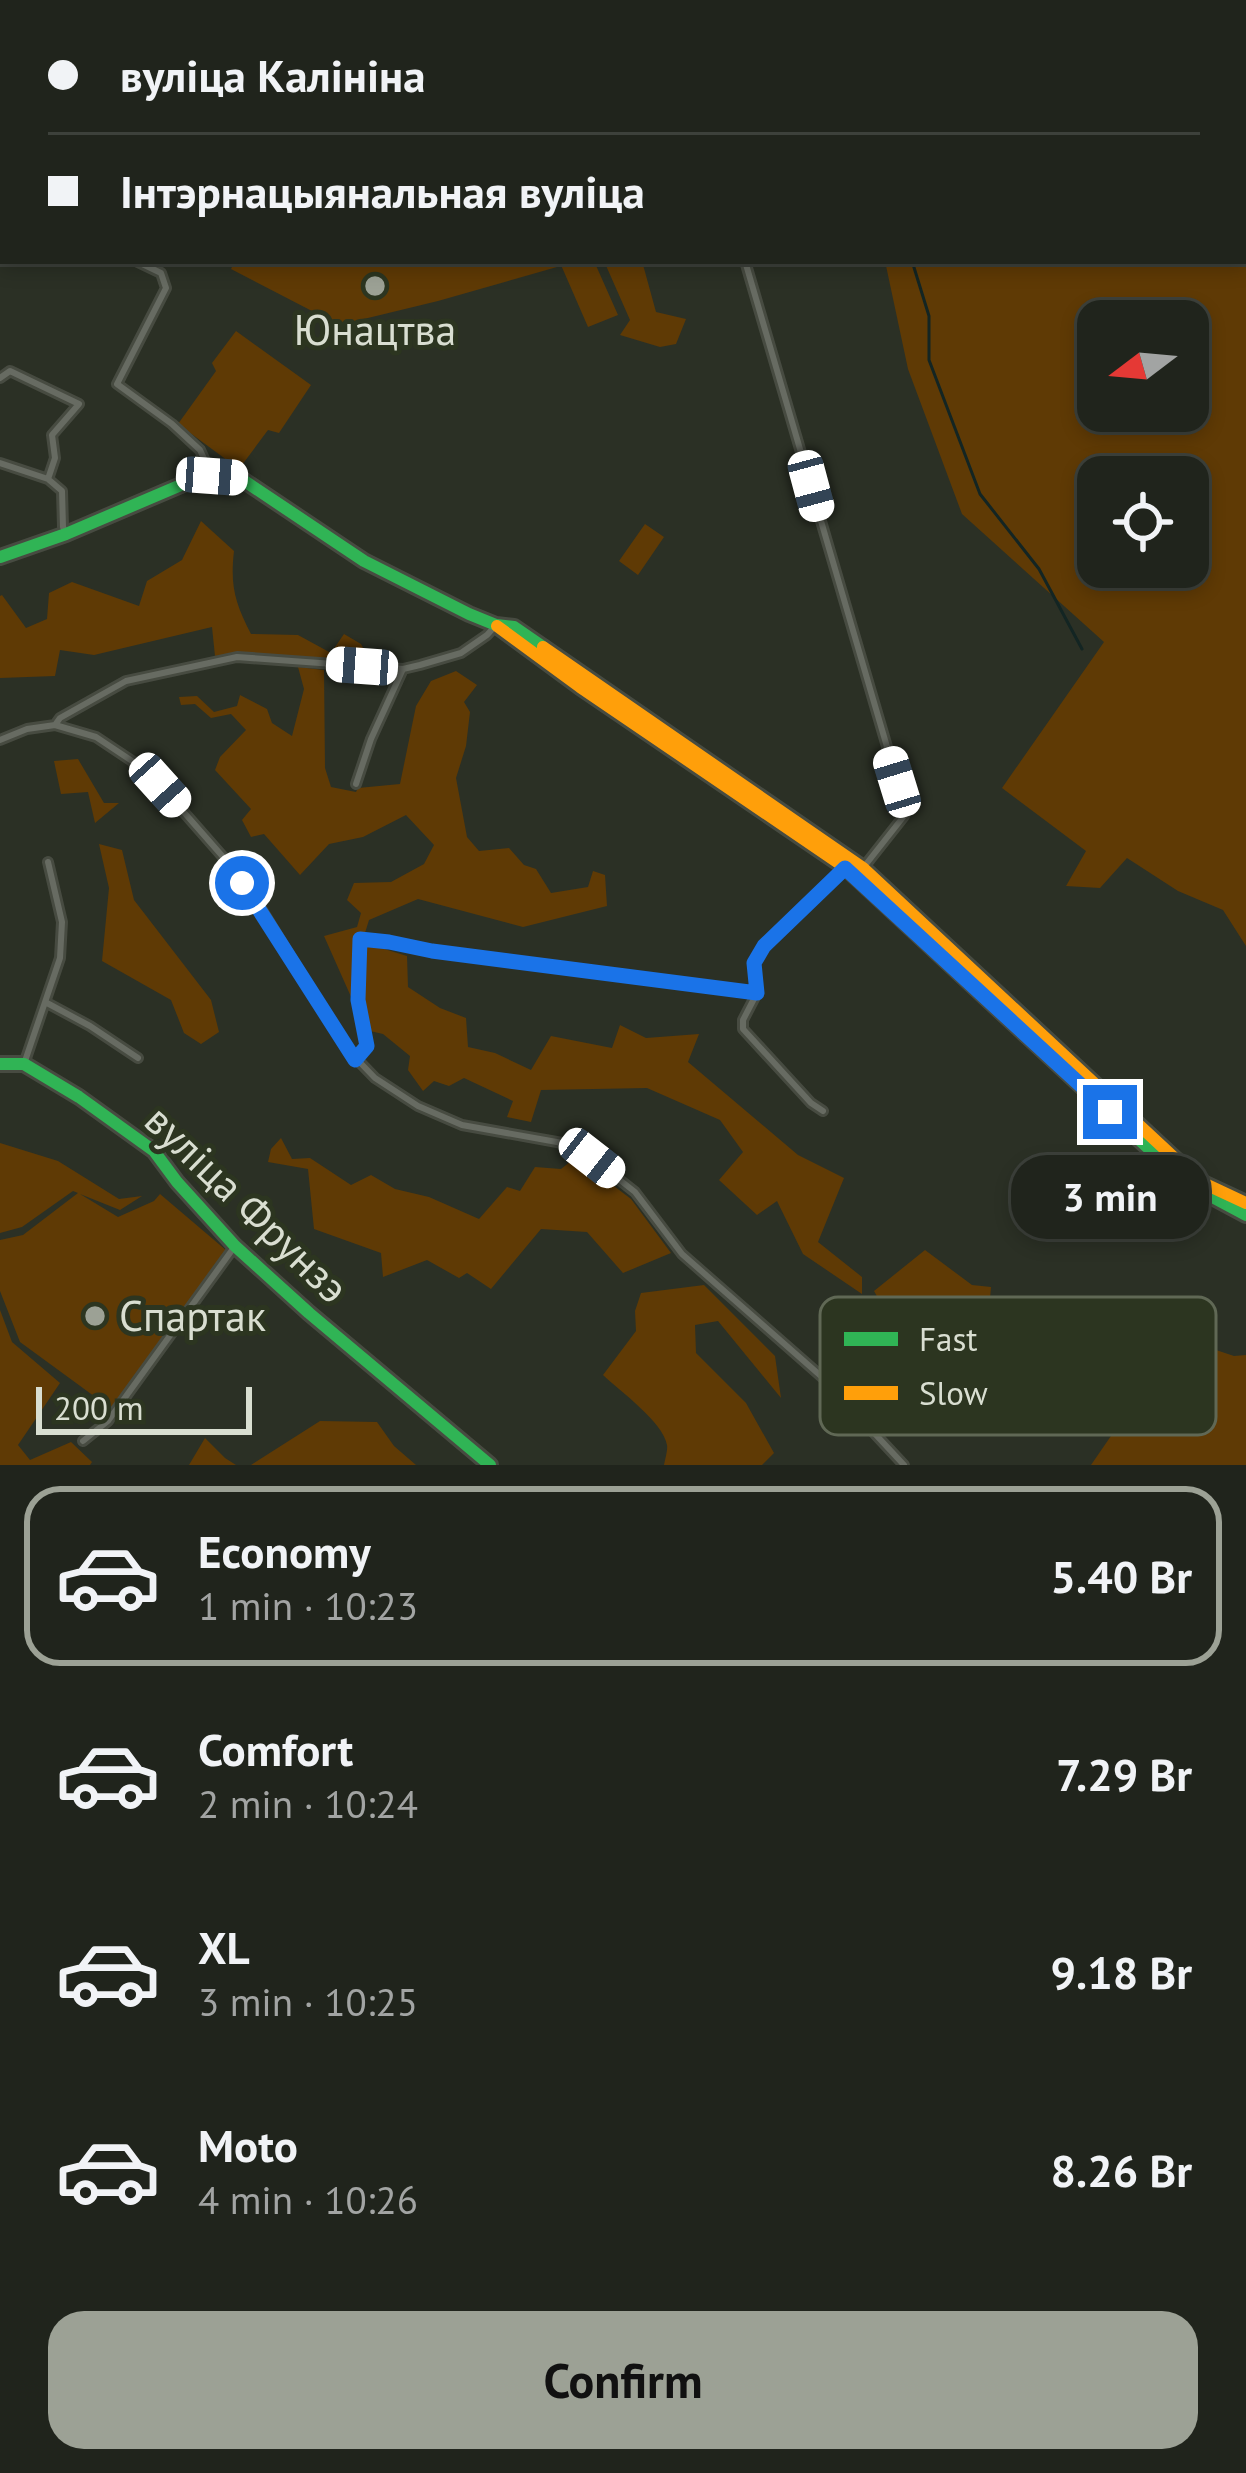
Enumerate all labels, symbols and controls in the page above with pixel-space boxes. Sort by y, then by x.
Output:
text: вуліца Калініна [120,46,426,104]
text: Інтэрнацыянальная вуліца [120,162,645,220]
marker: Юнацтва [362,273,388,299]
north arrow [1077,300,1209,432]
map controls [1077,300,1209,588]
place label: Юнацтва [294,302,456,357]
car [784,447,838,525]
car [175,456,249,496]
button: locate [1077,456,1209,588]
car [325,646,399,686]
car [869,742,925,822]
car [123,746,197,824]
route start [215,856,269,910]
route end [1083,1085,1137,1139]
street label: вуліца Фрунзэ [134,1093,361,1315]
car [553,1122,631,1194]
callout: 3 min [1011,1154,1209,1238]
text: 3 min [1062,1171,1158,1222]
place label: Спартак [119,1288,266,1343]
legend [820,1297,1216,1435]
marker: Спартак [82,1303,108,1329]
text: Fast [919,1317,978,1360]
text: Slow [919,1371,988,1414]
scale bar [36,1381,252,1434]
text: 200 m [54,1386,144,1429]
icon: car [54,1522,162,1630]
text: Economy [198,1522,371,1580]
text: 5.40 Br [1051,1547,1192,1605]
text: 1 min · 10:23 [198,1580,418,1631]
icon: car [54,1720,162,1828]
text: Comfort [198,1720,353,1778]
text: 7.29 Br [1056,1745,1192,1803]
text: 2 min · 10:24 [198,1778,418,1829]
icon: car [54,1918,162,2026]
text: XL [198,1918,250,1976]
text: 9.18 Br [1051,1943,1192,2001]
text: 3 min · 10:25 [198,1976,418,2027]
icon: car [54,2116,162,2224]
text: Moto [198,2116,298,2174]
text: 8.26 Br [1051,2141,1192,2199]
text: 4 min · 10:26 [198,2174,418,2225]
button: Confirm [48,2311,1198,2449]

